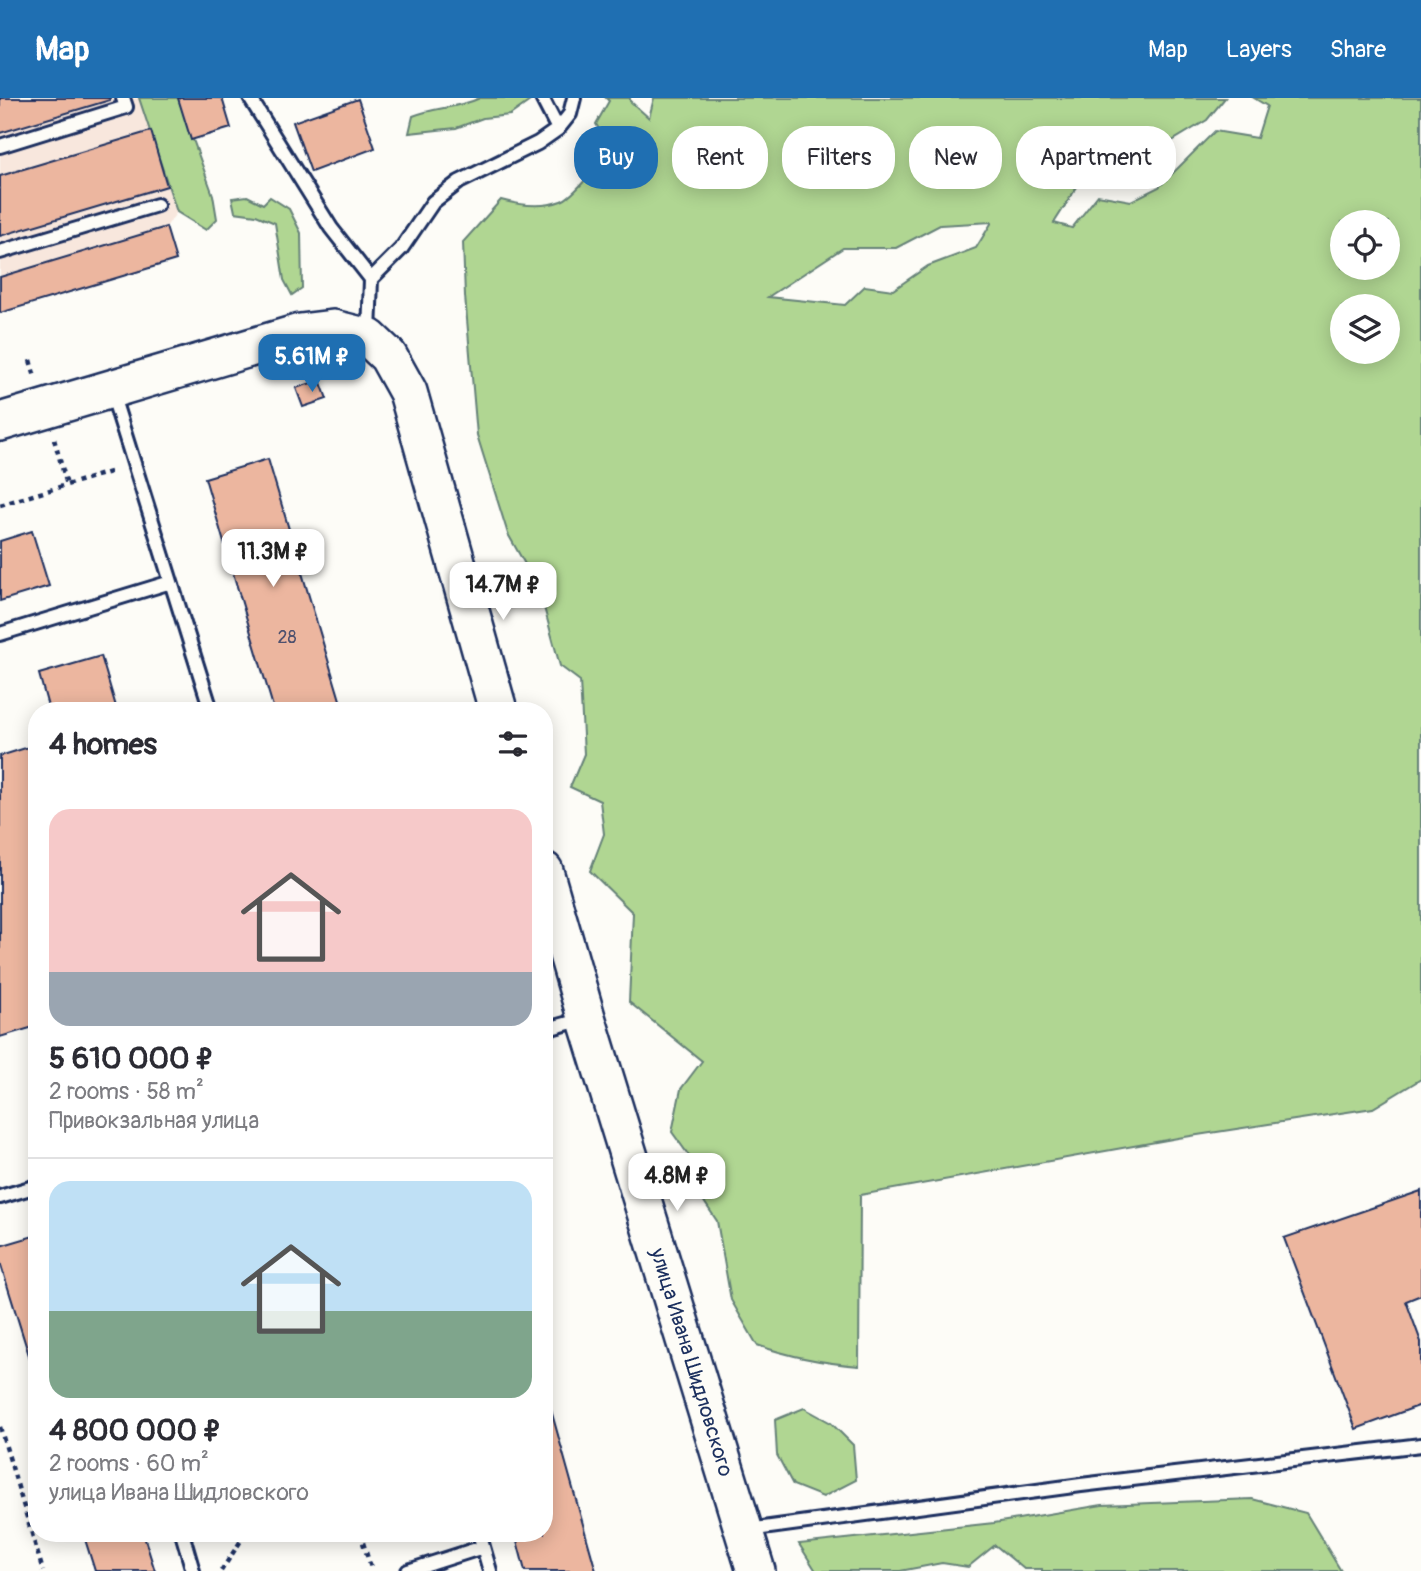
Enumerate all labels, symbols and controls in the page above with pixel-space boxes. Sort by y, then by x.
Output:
text: Map [35,29,90,70]
text: Map [1148,35,1188,64]
text: Layers [1226,35,1292,64]
text: Share [1330,35,1386,64]
chip: Buy [574,126,658,189]
chip: Rent [672,126,768,189]
chip: Filters [782,126,895,189]
chip: New [909,126,1002,189]
chip: Apartment [1016,126,1176,189]
map controls [1330,210,1400,364]
button: locate [1330,210,1400,280]
button: layers [1330,294,1400,364]
pin: 5.61M ₽ [247,334,377,394]
text: 5.61M ₽ [274,342,350,371]
pin: 11.3M ₽ [208,530,338,589]
text: 11.3M ₽ [237,537,309,566]
pin: 14.7M ₽ [438,562,568,622]
text: 14.7M ₽ [466,570,540,599]
house number: 28 [277,626,297,649]
icon: filters [494,725,532,763]
text: 4 homes [49,726,157,763]
icon: home [228,854,354,980]
text: 5 610 000 ₽ [49,1040,214,1077]
text: 2 rooms · 58 m² [49,1077,204,1106]
text: Привокзальная улица [49,1106,259,1135]
pin: 4.8M ₽ [620,1154,734,1213]
text: 4.8M ₽ [644,1161,710,1190]
icon: home [228,1226,354,1352]
street label: улица Ивана Шидловского [643,1244,739,1480]
text: 4 800 000 ₽ [49,1412,222,1449]
text: 2 rooms · 60 m² [49,1449,209,1478]
text: улица Ивана Шидловского [49,1478,309,1507]

